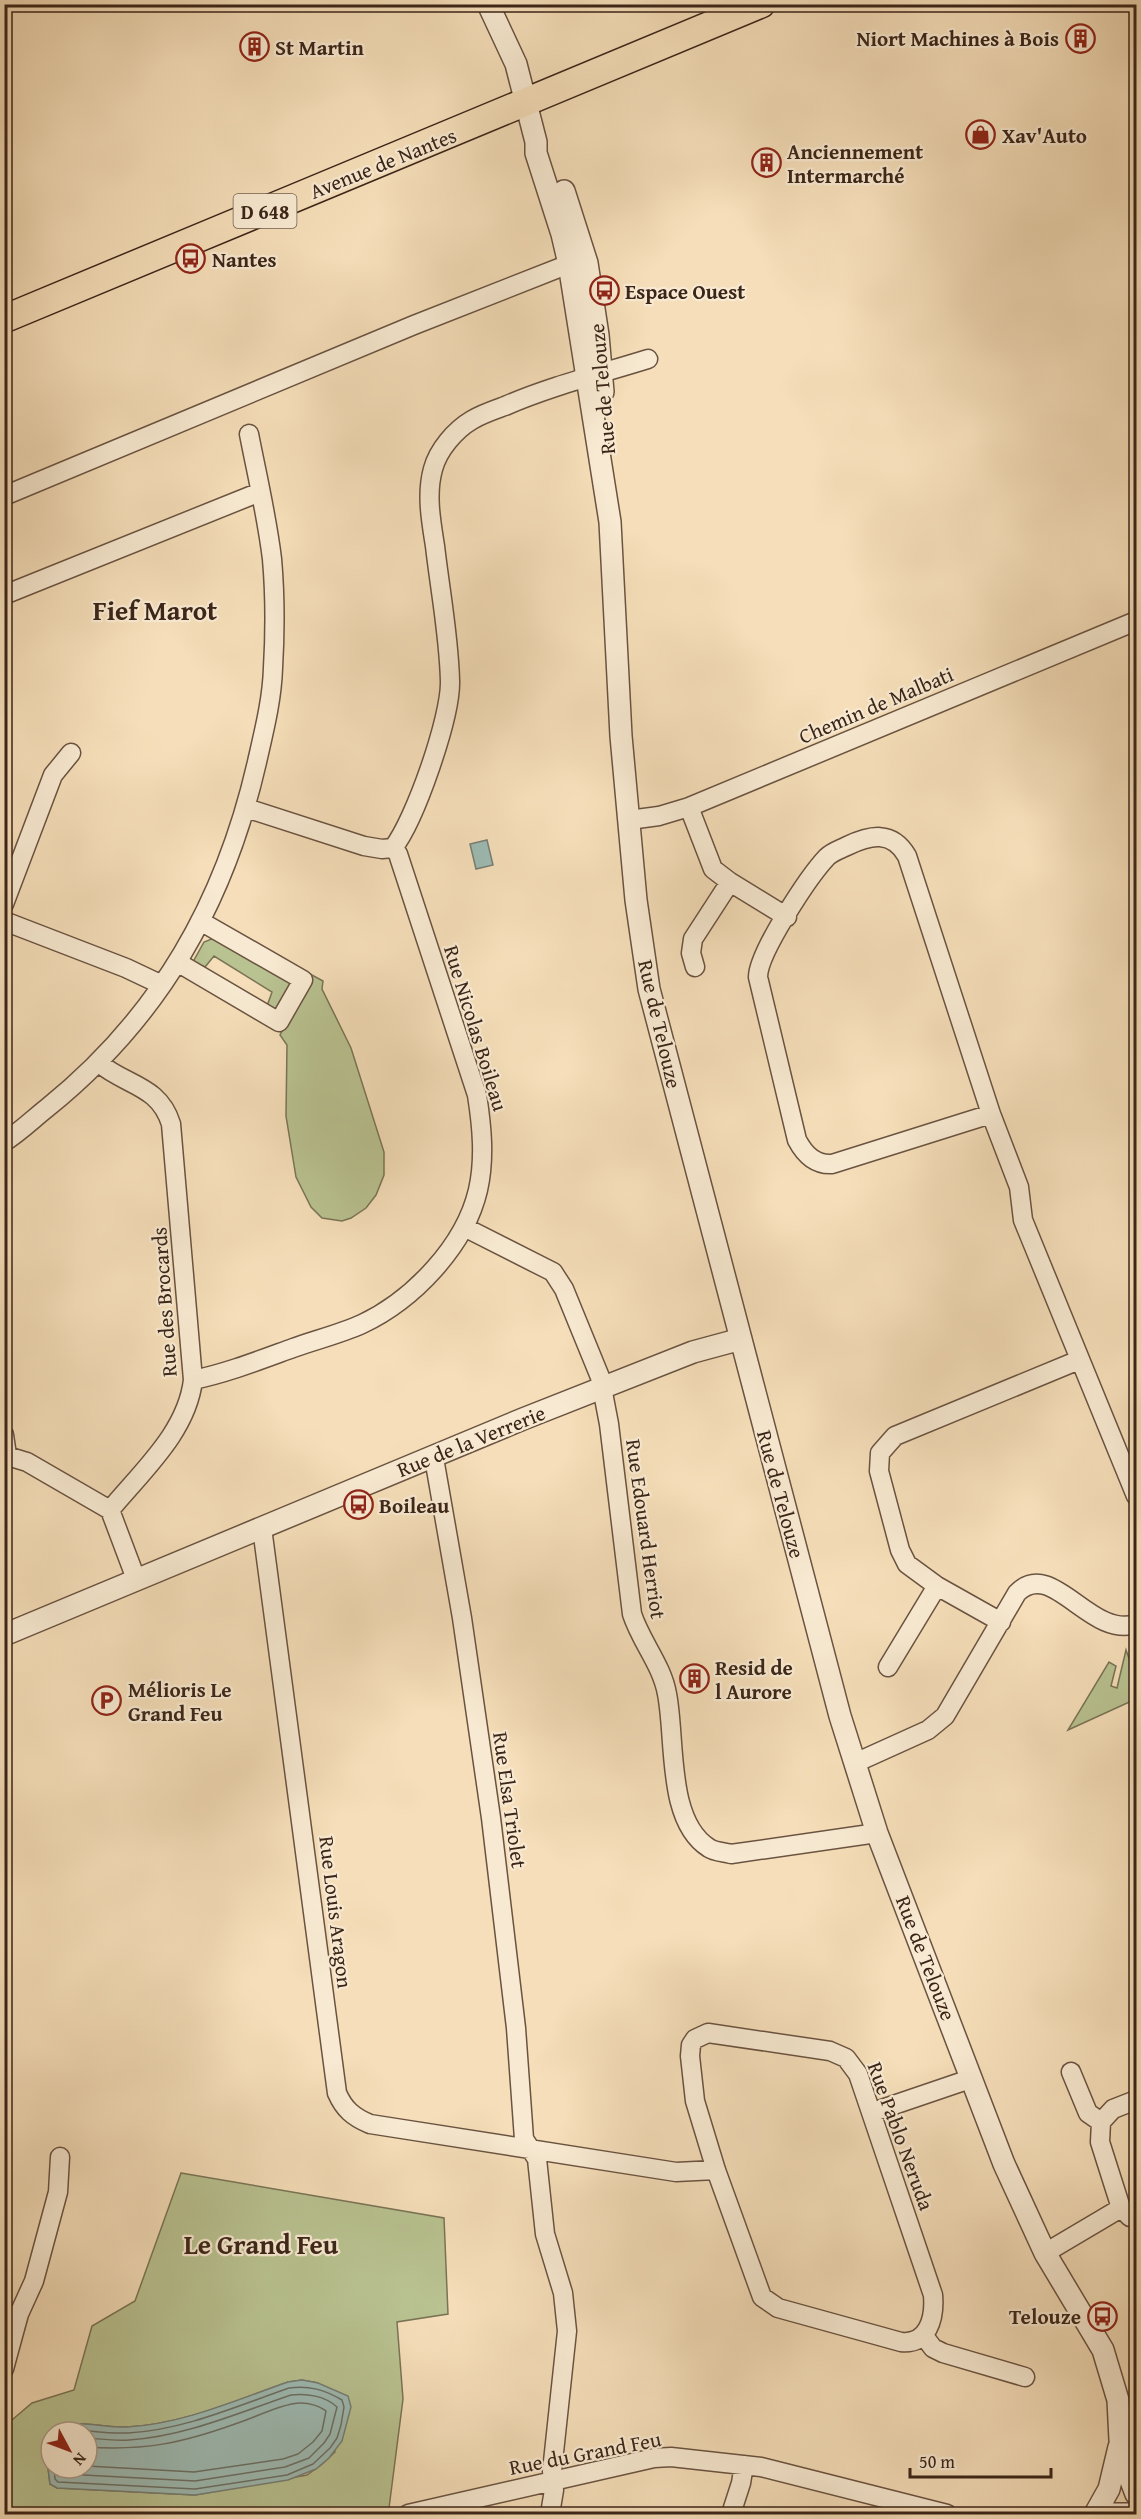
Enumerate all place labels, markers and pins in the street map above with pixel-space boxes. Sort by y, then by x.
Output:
building icon: Niort Machines à Bois [1064,22,1096,54]
place label: Niort Machines à Bois [856,23,1059,54]
building icon: St Martin [238,31,270,63]
place label: St Martin [275,32,365,63]
shop icon: Xav'Auto [965,119,997,151]
place label: Xav'Auto [1002,120,1087,151]
place label: Anciennement Intermarché [787,136,923,191]
building icon: Anciennement Intermarché [750,147,782,179]
bus stop icon: Nantes [175,243,207,275]
place label: Nantes [212,244,277,275]
bus stop icon: Espace Ouest [588,275,620,307]
place label: Espace Ouest [625,276,745,307]
bus stop icon: Boileau [342,1489,374,1521]
place label: Boileau [379,1490,449,1521]
place label: Resid de l Aurore [715,1652,793,1707]
building icon: Resid de l Aurore [678,1663,710,1695]
place label: Mélioris Le Grand Feu [128,1674,232,1729]
parking icon: Mélioris Le Grand Feu [91,1685,123,1717]
bus stop icon: Telouze [1086,2300,1118,2332]
place label: Telouze [1009,2301,1081,2332]

